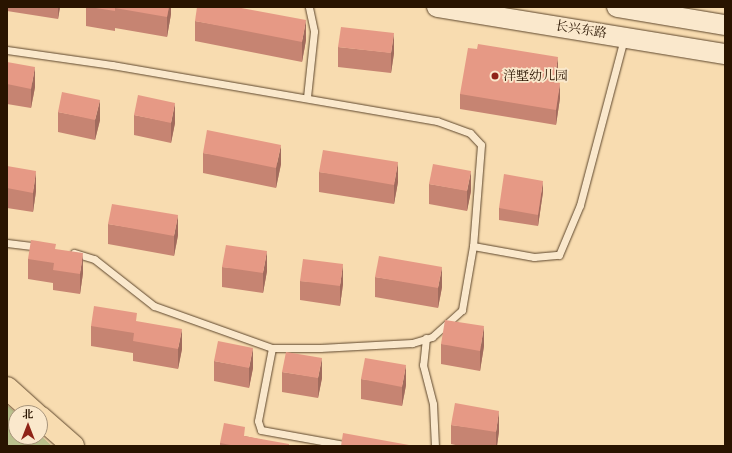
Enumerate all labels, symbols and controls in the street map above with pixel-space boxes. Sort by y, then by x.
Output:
street label: 长兴东路 [554,18,608,42]
place label: 洋墅幼儿园 [503,68,568,84]
marker: 洋墅幼儿园 [490,71,500,81]
north arrow [8,405,48,445]
text: 北 [23,407,34,421]

